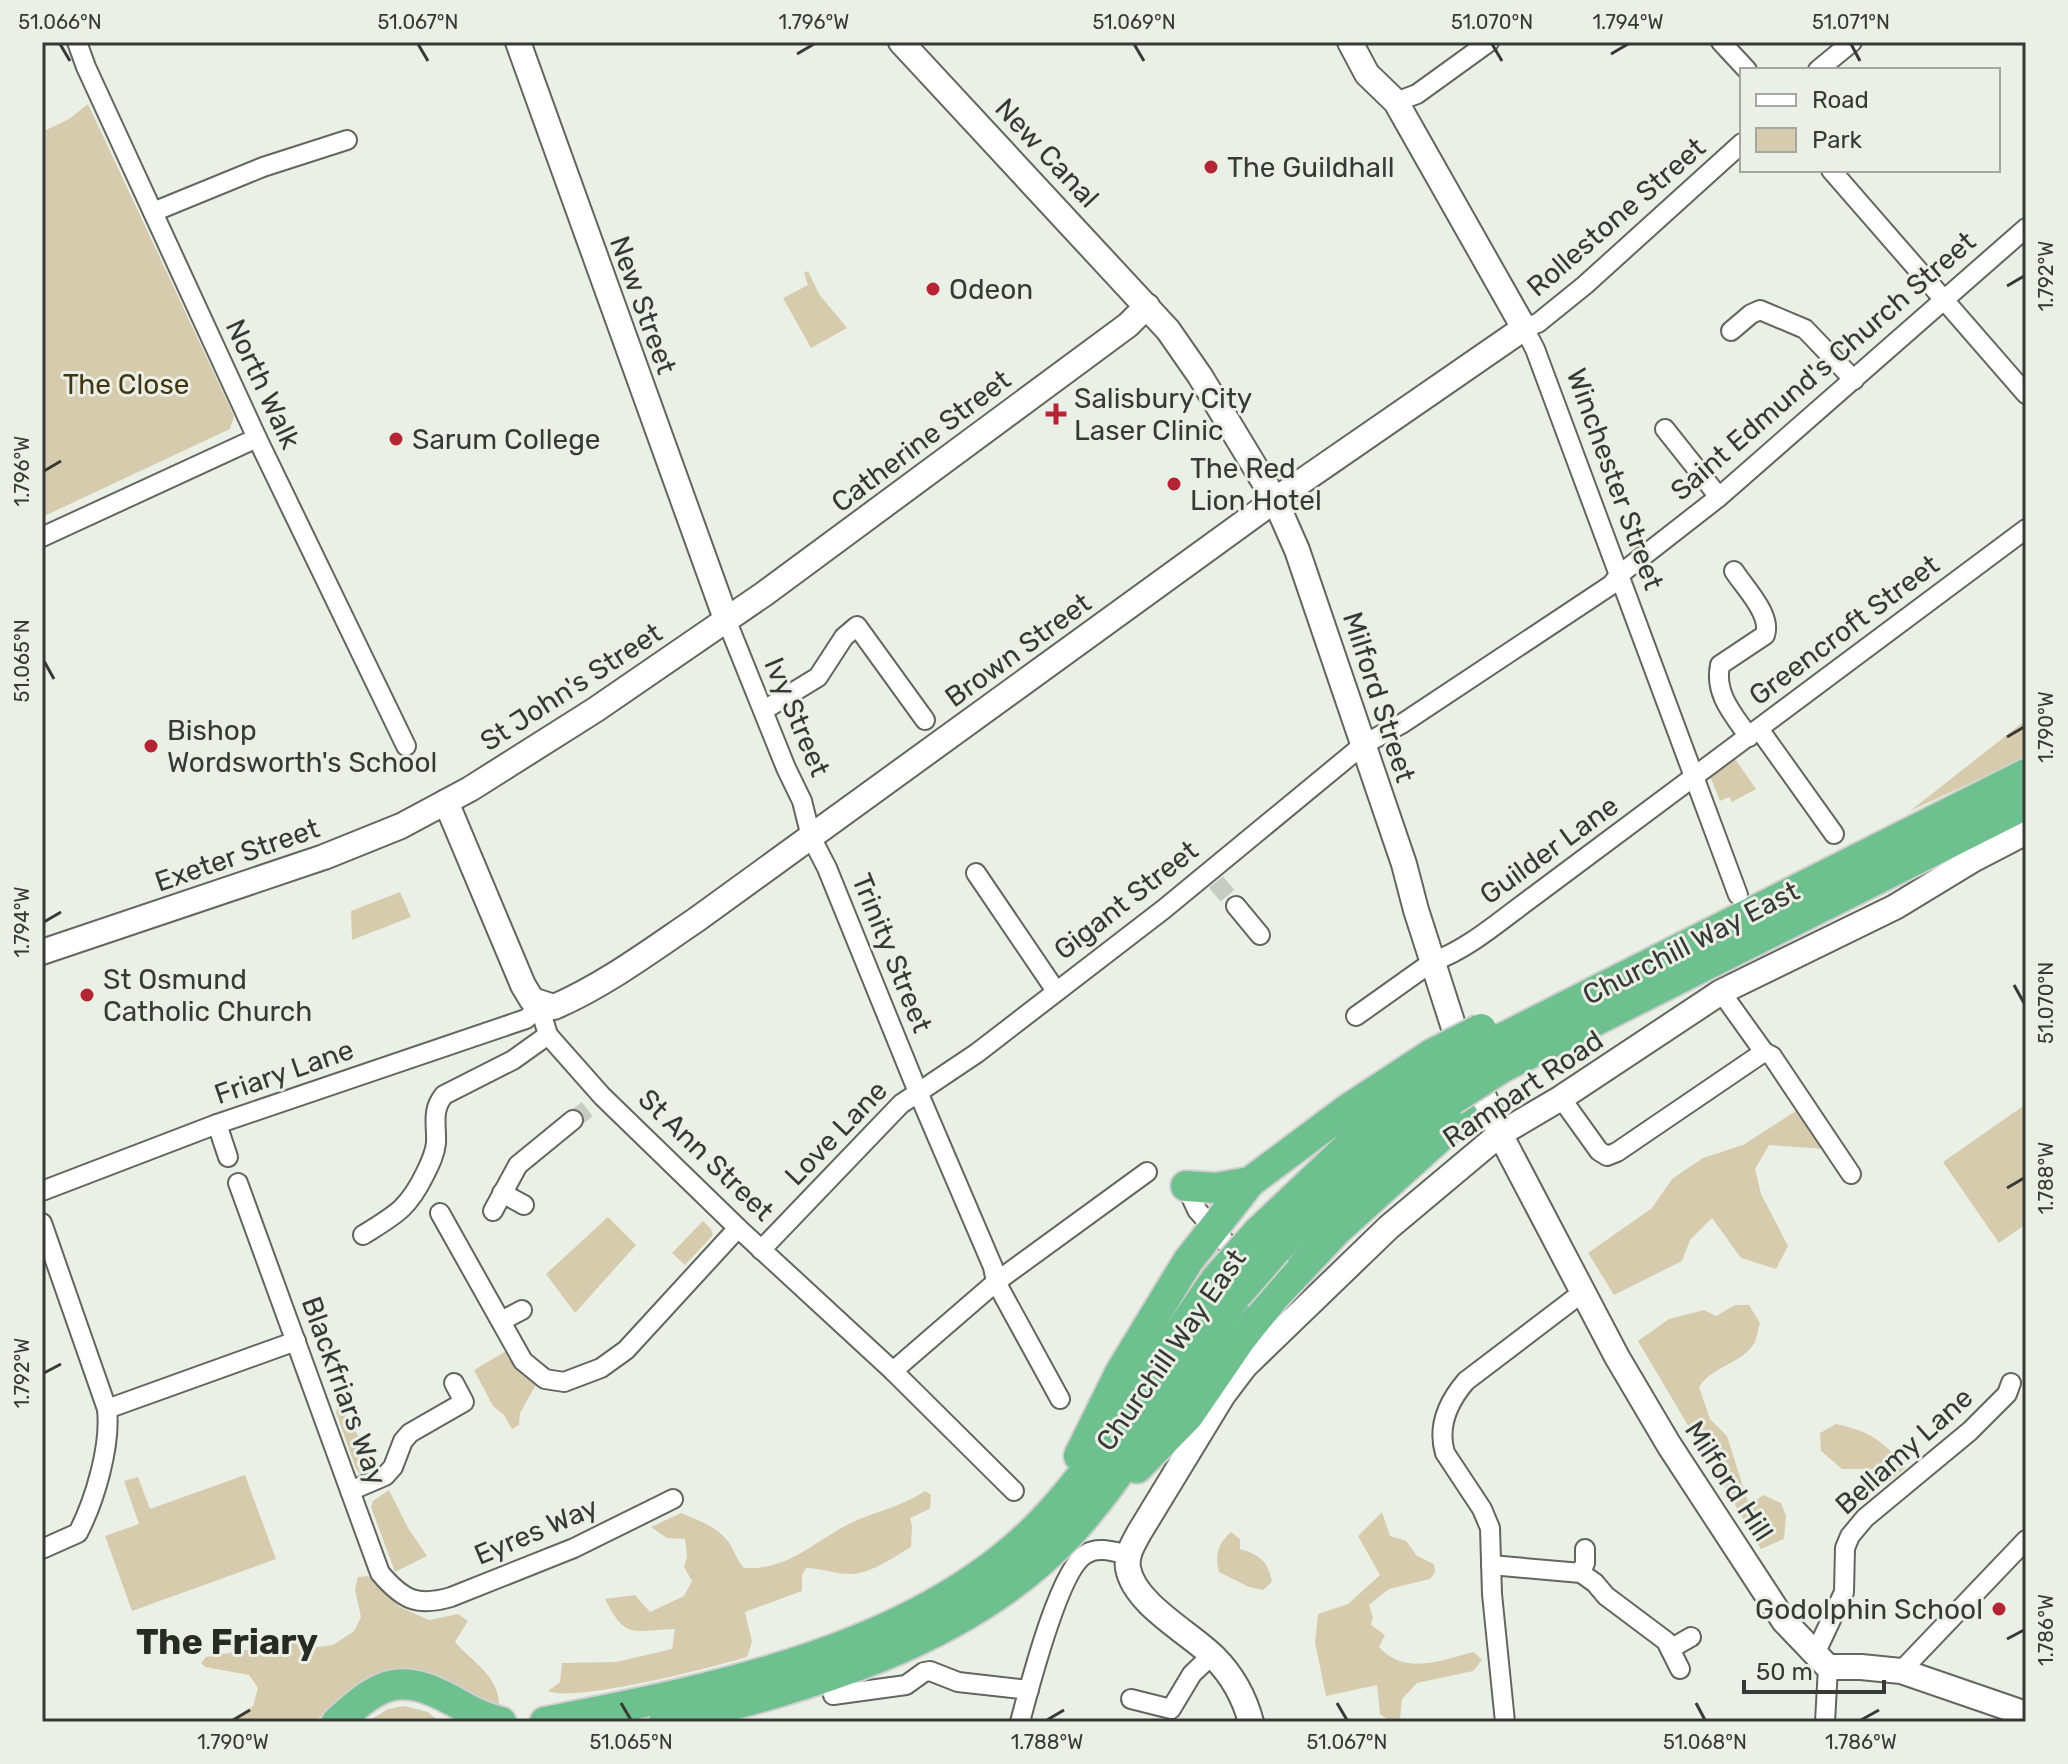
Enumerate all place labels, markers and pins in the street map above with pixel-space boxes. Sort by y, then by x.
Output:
place label: The Guildhall [1227,151,1395,184]
marker: The Guildhall [1202,158,1220,176]
place label: Odeon [949,273,1033,306]
marker: Odeon [924,280,942,298]
place label: Salisbury City Laser Clinic [1074,382,1252,447]
marker: Salisbury City Laser Clinic [1045,403,1067,425]
place label: Sarum College [412,423,601,456]
marker: Sarum College [387,430,405,448]
place label: The Red Lion Hotel [1190,452,1322,517]
marker: The Red Lion Hotel [1165,475,1183,493]
place label: Bishop Wordsworth's School [167,714,437,779]
marker: Bishop Wordsworth's School [142,737,160,755]
place label: St Osmund Catholic Church [103,963,312,1028]
marker: St Osmund Catholic Church [78,986,96,1004]
place label: Godolphin School [1755,1593,1983,1626]
marker: Godolphin School [1990,1600,2008,1618]

